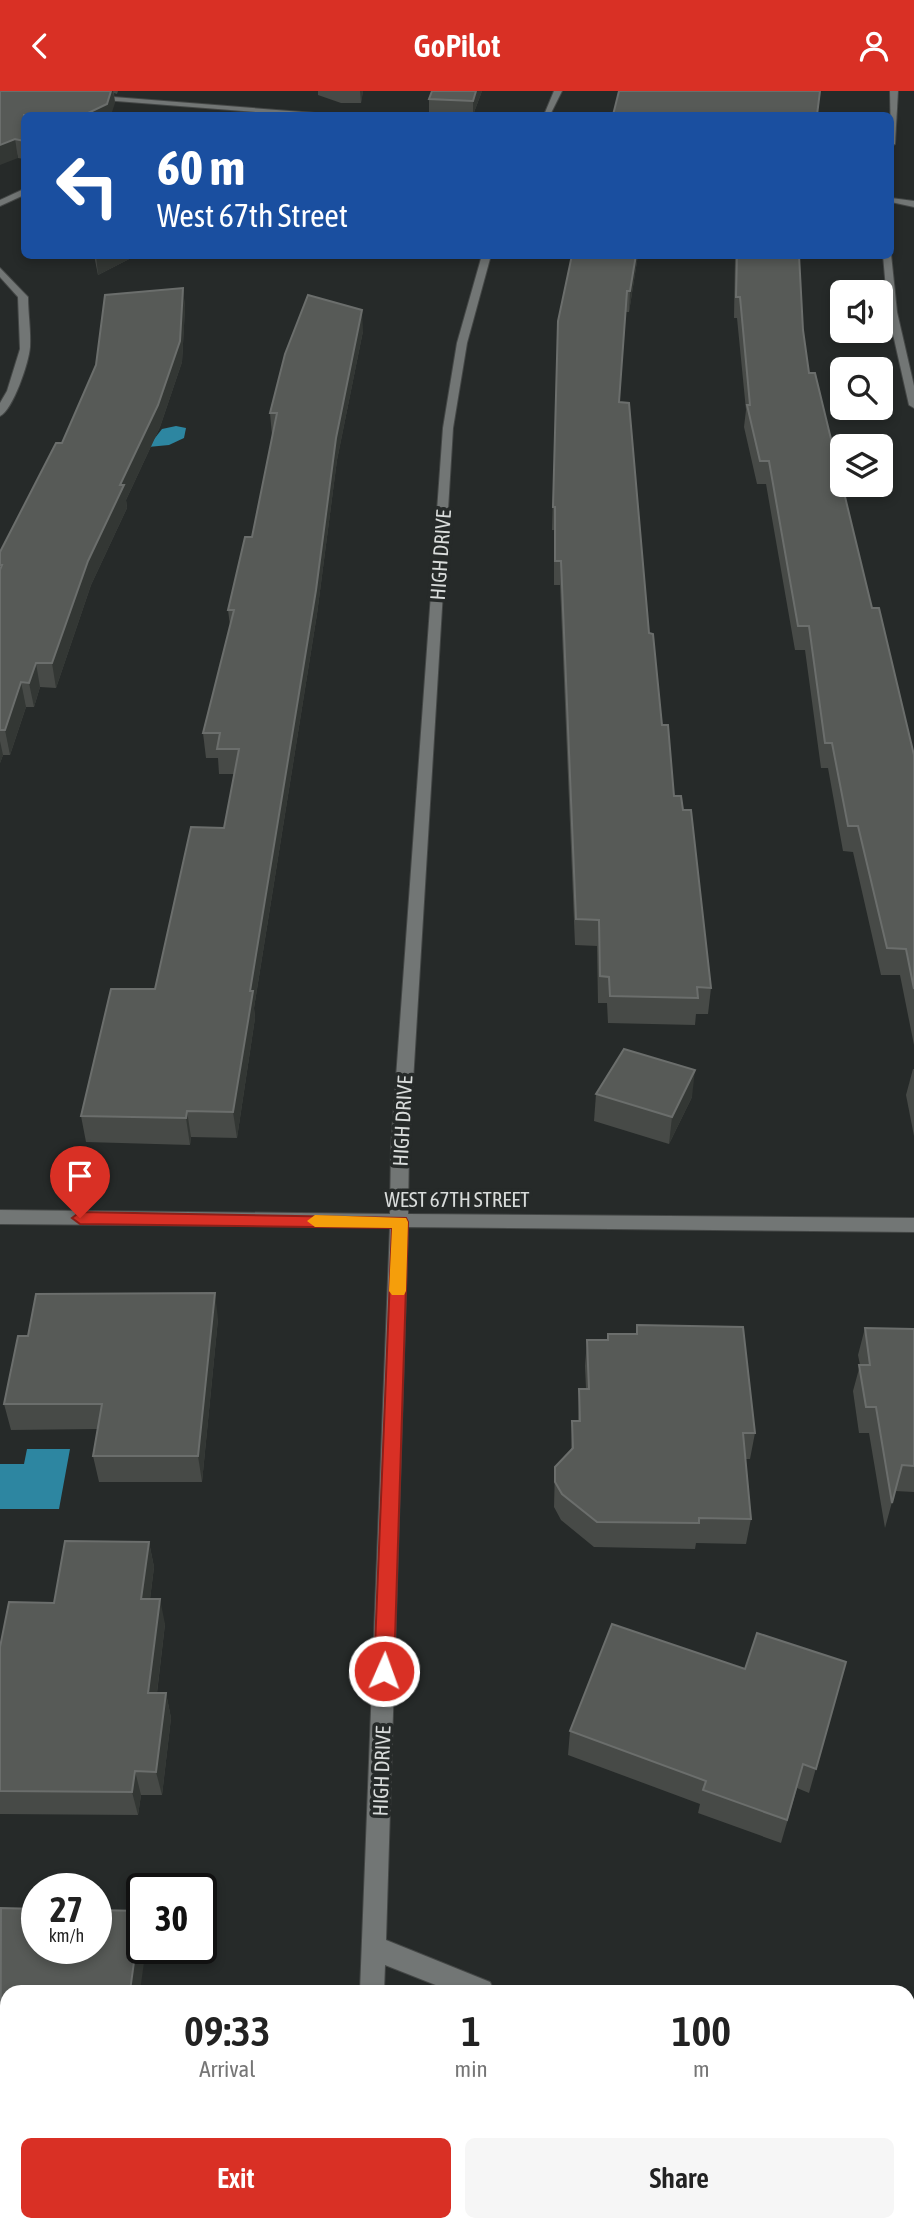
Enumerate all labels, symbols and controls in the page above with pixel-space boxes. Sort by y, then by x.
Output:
icon: back [21,27,59,65]
text: GoPilot [413,27,501,64]
icon: person [855,27,893,65]
text: 60 m [157,139,245,195]
icon: left [42,140,133,231]
text: West 67th Street [157,197,348,234]
map controls [830,280,893,497]
button: sound [830,280,893,343]
button: search [830,357,893,420]
button: layers [830,434,893,497]
street label: HIGH DRIVE [425,509,455,601]
street label: HIGH DRIVE [388,1075,416,1167]
pin [50,1146,110,1218]
icon: arrive [61,1157,99,1195]
street label: WEST 67TH STREET [385,1187,529,1211]
position arrow [347,1634,421,1708]
street label: HIGH DRIVE [367,1725,395,1817]
speed limit sign: 30 [126,1873,217,1964]
text: 27 [50,1889,83,1929]
text: km/h [49,1925,84,1946]
text: 09:33 [184,2007,271,2055]
text: 1 [461,2007,481,2055]
text: 100 [672,2007,731,2055]
text: Arrival [199,2056,255,2082]
text: min [455,2056,488,2082]
text: m [693,2056,710,2082]
button: Exit [21,2138,451,2218]
button: Share [465,2138,894,2218]

